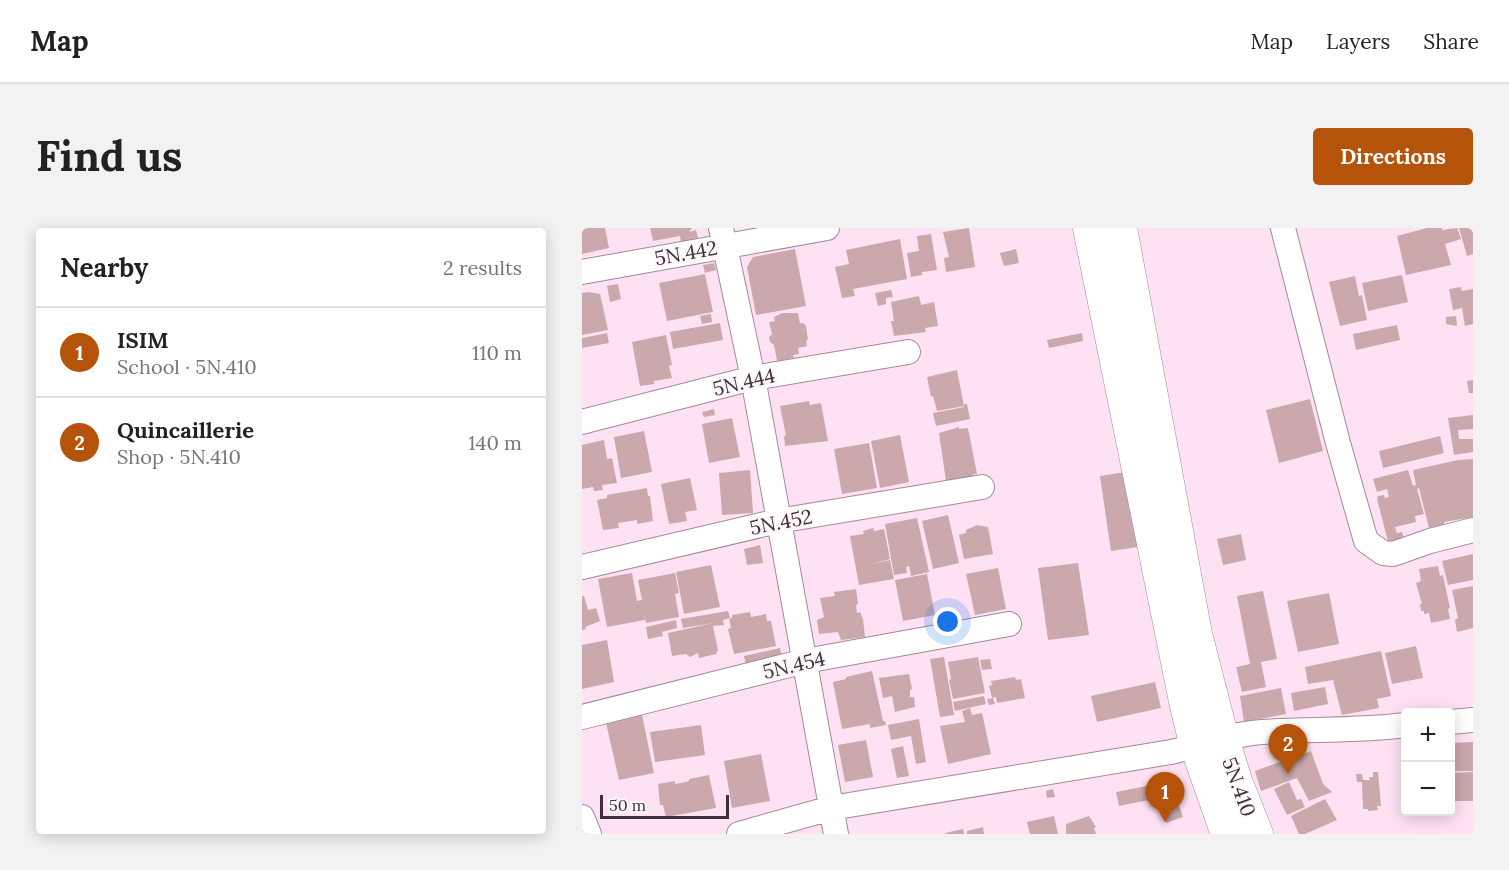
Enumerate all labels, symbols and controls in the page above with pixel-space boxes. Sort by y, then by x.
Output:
text: Map [30,23,89,59]
text: Map [1250,28,1293,55]
text: Layers [1326,28,1390,55]
text: Share [1423,28,1479,55]
button: Directions [1313,128,1473,185]
text: Find us [36,129,182,183]
street label: 5N.442 [653,235,719,270]
text: Nearby [60,251,148,284]
text: 2 results [443,255,522,280]
text: ISIM [117,326,169,354]
text: 1 [75,340,84,365]
text: 110 m [472,340,522,365]
text: School · 5N.410 [117,354,257,379]
street label: 5N.444 [710,362,778,401]
text: Quincaillerie [117,416,254,444]
text: 2 [74,430,85,455]
text: 140 m [468,430,522,455]
text: Shop · 5N.410 [117,444,241,469]
street label: 5N.452 [747,503,814,540]
your location [933,607,962,636]
street label: 5N.454 [760,645,828,684]
map controls [1401,708,1455,816]
button: + [1401,708,1455,762]
pin: 2 [1268,724,1308,774]
street label: 5N.410 [1217,754,1262,820]
button: − [1401,762,1455,816]
pin: 1 [1146,772,1184,822]
scale bar [600,792,729,820]
text: 50 m [609,795,646,815]

